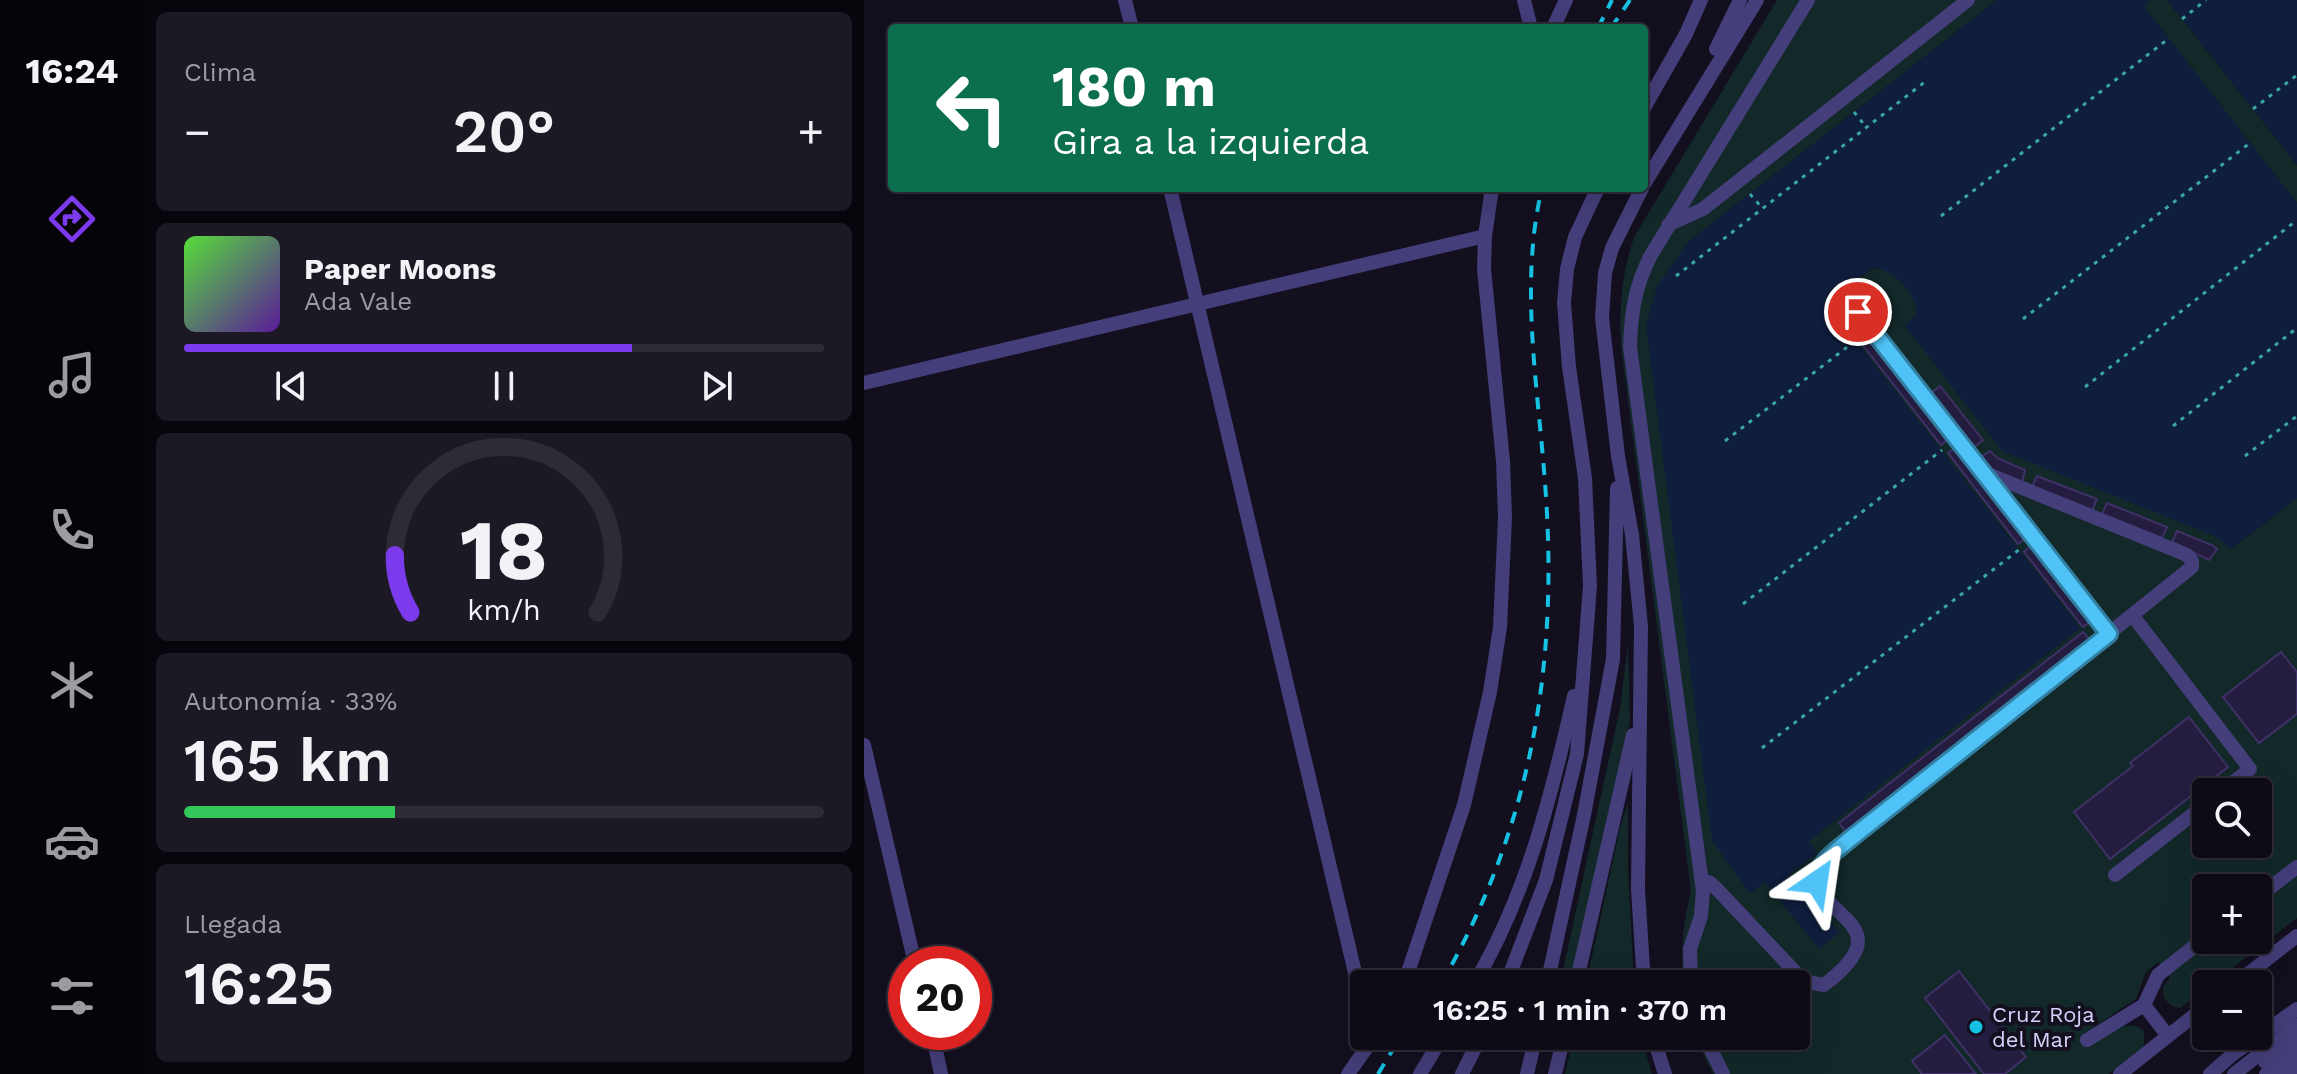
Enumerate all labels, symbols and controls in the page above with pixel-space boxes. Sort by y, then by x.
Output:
text: 16:24 [26,50,118,92]
text: 180 m [1052,54,1216,120]
icon: left [920,56,1024,160]
text: Clima [184,57,256,87]
text: 20° [453,96,555,167]
text: − [184,106,211,158]
text: + [797,106,824,158]
text: Gira a la izquierda [1052,121,1369,163]
icon: directions [44,191,100,247]
text: Paper Moons [304,251,496,286]
pin [1824,278,1892,346]
text: Ada Vale [304,286,412,316]
icon: arrive [1836,290,1880,334]
icon: music [44,347,100,403]
icon: previous [269,364,313,408]
icon: pause [482,364,526,408]
icon: next [695,364,739,408]
icon: phone [44,502,100,558]
text: 18 [460,502,548,599]
text: km/h [467,593,541,627]
icon: climate [44,657,100,713]
text: Autonomía · 33% [184,686,397,716]
text: 165 km [184,725,392,796]
map controls [2192,778,2272,1050]
button: search [2192,778,2272,858]
icon: car [44,813,100,869]
position arrow [1775,840,1859,924]
button: + [2192,874,2272,954]
text: Llegada [184,909,282,939]
speed limit sign: 20 [888,946,992,1050]
text: 16:25 [184,948,334,1019]
icon: filters [44,968,100,1024]
button: − [2192,970,2272,1050]
text: 16:25 · 1 min · 370 m [1433,992,1727,1027]
place label: Cruz Roja del Mar [1992,1002,2095,1052]
marker: Cruz Roja del Mar [1967,1018,1985,1036]

